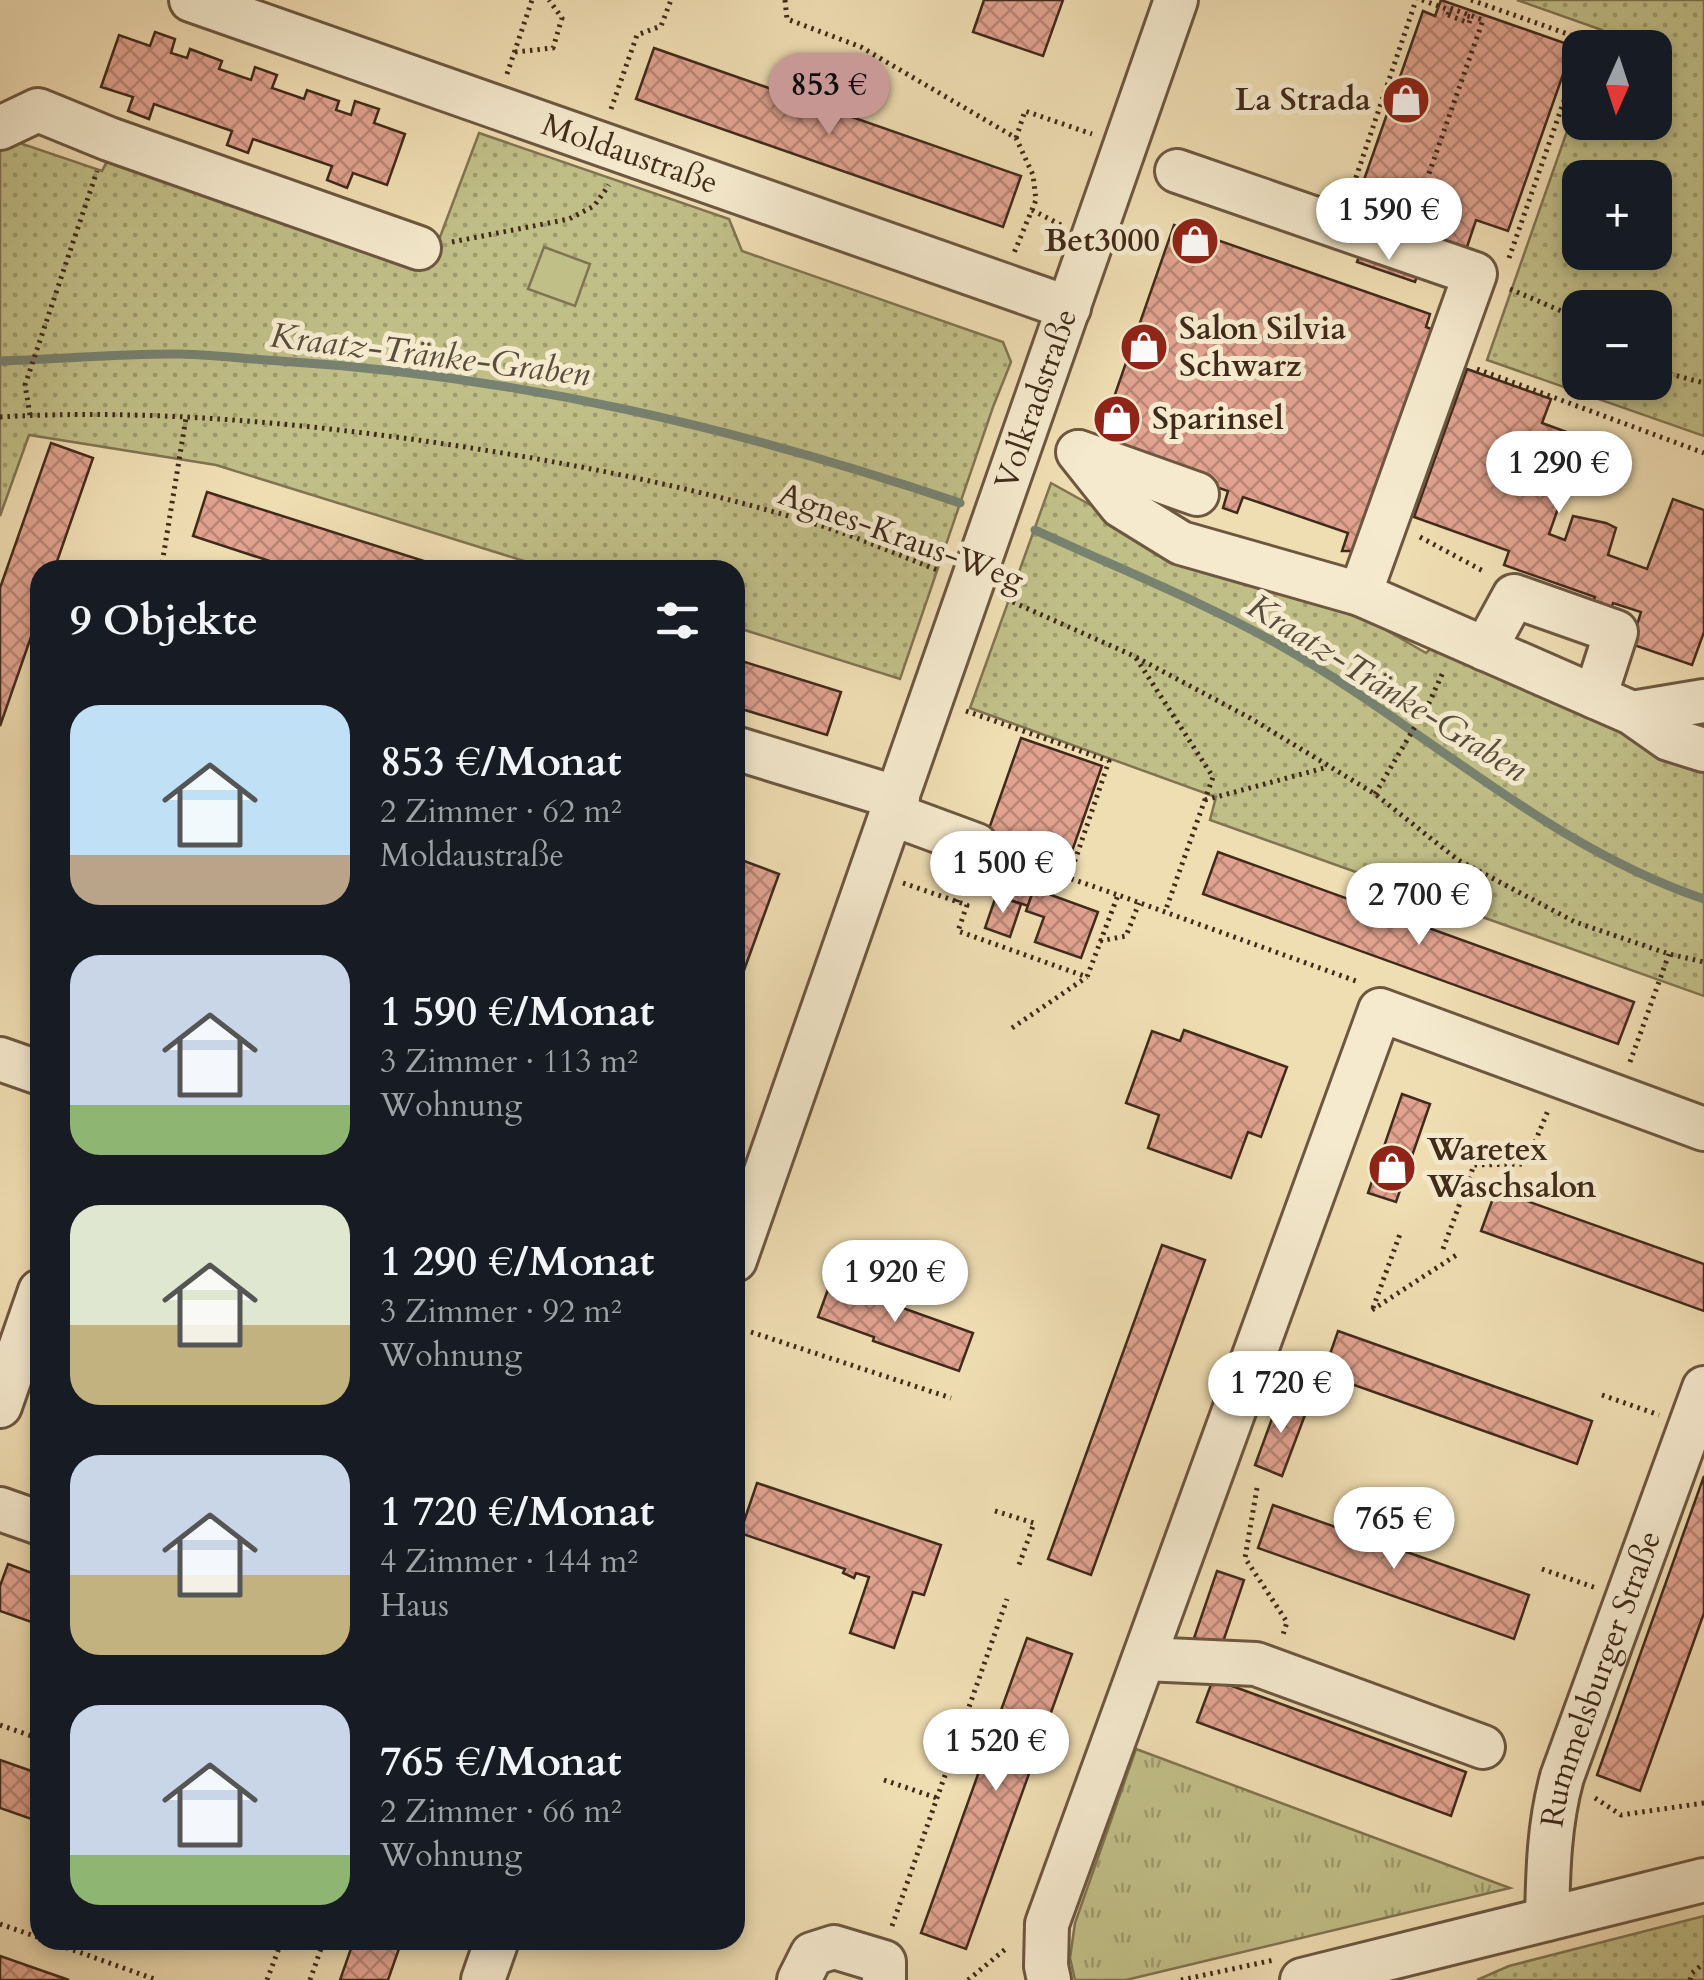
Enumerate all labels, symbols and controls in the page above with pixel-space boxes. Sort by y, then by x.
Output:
north arrow [1562,30,1672,140]
map controls [1562,30,1672,400]
pin: 853 € [759,53,899,138]
text: 853 € [791,63,867,107]
shop icon: La Strada [1380,74,1432,126]
place label: La Strada [1235,78,1371,122]
street label: Moldaustraße [536,103,724,205]
button: + [1562,160,1672,270]
pin: 1 590 € [1297,178,1481,263]
text: 1 590 € [1338,188,1440,232]
shop icon: Bet3000 [1169,215,1221,267]
place label: Bet3000 [1044,219,1160,263]
button: − [1562,290,1672,400]
street label: Volkradstraße [984,303,1088,495]
place label: Salon Silvia Schwarz [1179,307,1346,388]
water label: Kraatz-Tränke-Graben [267,312,593,398]
shop icon: Salon Silvia Schwarz [1118,321,1170,373]
shop icon: Sparinsel [1091,393,1143,445]
place label: Sparinsel [1152,397,1284,441]
pin: 1 290 € [1467,431,1651,516]
text: 1 290 € [1508,441,1610,485]
street label: Agnes-Kraus-Weg [772,472,1030,602]
water label: Kraatz-Tränke-Graben [1238,582,1536,794]
text: 9 Objekte [70,592,258,649]
icon: filters [650,593,705,648]
text: 853 €/Monat [380,733,621,790]
icon: home [150,745,270,865]
text: 2 Zimmer · 62 m² [380,790,622,834]
pin: 1 500 € [911,831,1095,916]
text: Moldaustraße [380,834,564,878]
text: 1 500 € [952,841,1054,885]
pin: 2 700 € [1327,863,1511,948]
text: 2 700 € [1368,873,1470,917]
text: 1 590 €/Monat [380,983,654,1040]
icon: home [150,995,270,1115]
text: 3 Zimmer · 113 m² [380,1040,638,1084]
text: Wohnung [380,1084,522,1128]
place label: Waretex Waschsalon [1426,1128,1597,1209]
shop icon: Waretex Waschsalon [1366,1142,1418,1194]
text: 1 290 €/Monat [380,1233,654,1290]
pin: 1 920 € [803,1240,987,1325]
icon: home [150,1245,270,1365]
text: 1 920 € [844,1250,946,1294]
text: 3 Zimmer · 92 m² [380,1290,622,1334]
text: Wohnung [380,1334,522,1378]
pin: 1 720 € [1189,1351,1373,1436]
text: 1 720 € [1230,1361,1332,1405]
text: 1 720 €/Monat [380,1483,654,1540]
pin: 765 € [1324,1487,1464,1572]
icon: home [150,1495,270,1615]
text: 765 € [1356,1497,1432,1541]
street label: Rummelsburger Straße [1530,1525,1672,1830]
text: 4 Zimmer · 144 m² [380,1540,638,1584]
text: Haus [380,1584,449,1628]
pin: 1 520 € [904,1709,1088,1794]
text: 1 520 € [945,1719,1047,1763]
text: 765 €/Monat [380,1733,621,1790]
icon: home [150,1745,270,1865]
text: 2 Zimmer · 66 m² [380,1790,622,1834]
text: Wohnung [380,1834,522,1878]

